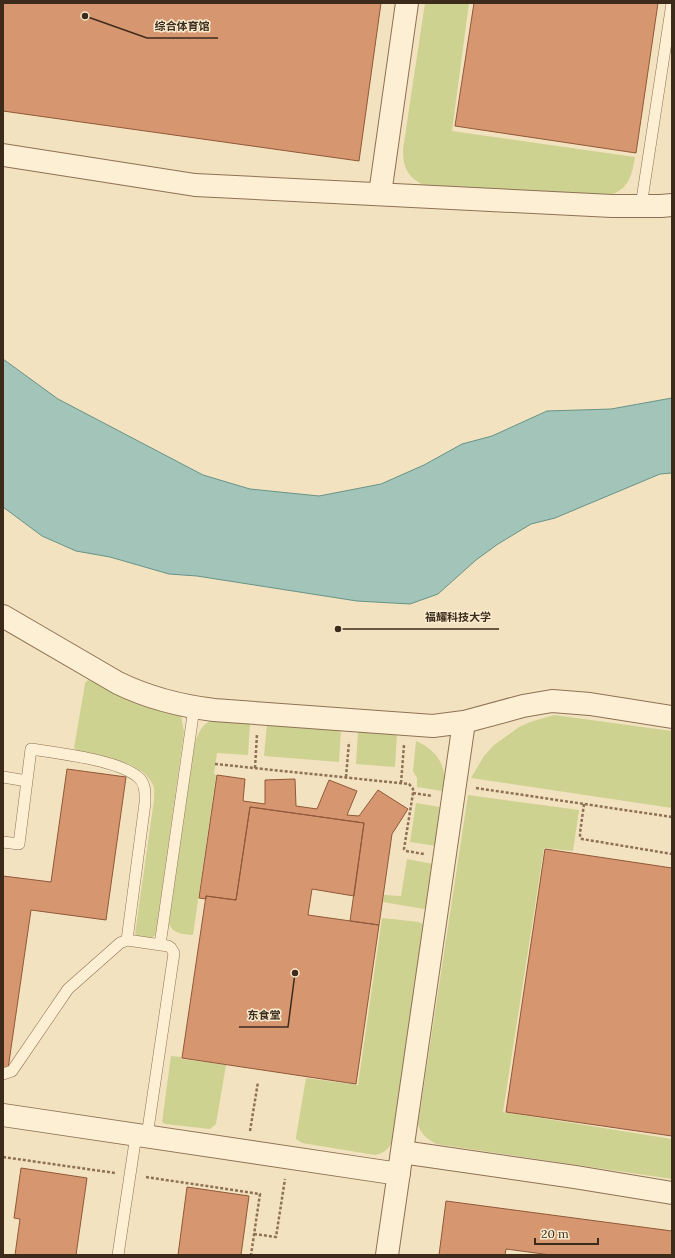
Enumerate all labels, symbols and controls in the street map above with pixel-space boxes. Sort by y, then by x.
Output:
callout: 综合体育馆 [147,15,218,38]
text: 综合体育馆 [155,19,210,33]
callout: 福耀科技大学 [417,606,499,629]
text: 福耀科技大学 [425,610,491,624]
callout: 东食堂 [239,1004,288,1027]
text: 东食堂 [248,1008,281,1022]
scale bar [535,1220,598,1246]
text: 20 m [541,1226,569,1241]

